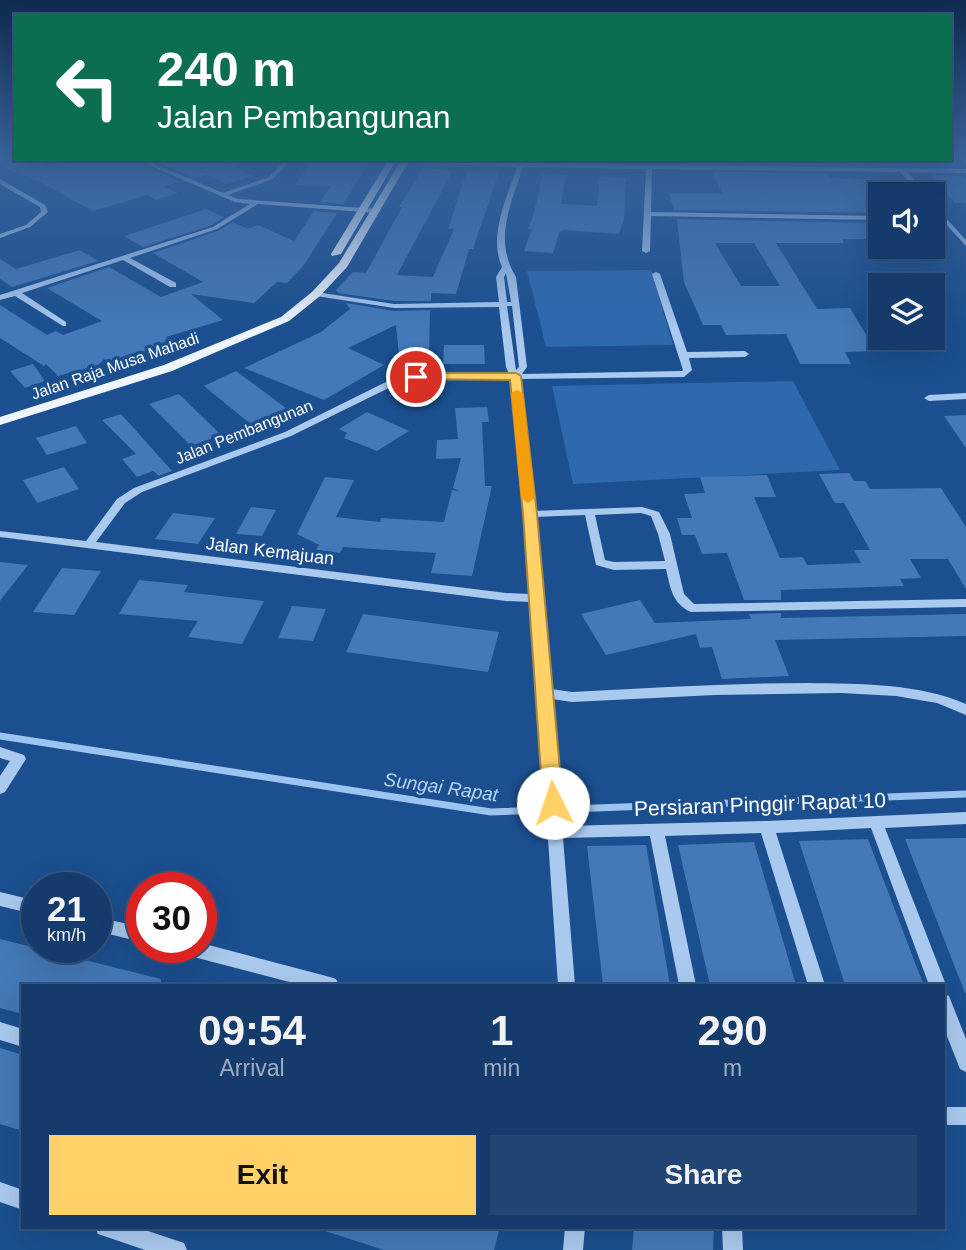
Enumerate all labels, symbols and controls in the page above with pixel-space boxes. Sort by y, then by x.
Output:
icon: left [42,42,133,133]
text: 240 m [157,42,296,96]
text: Jalan Pembangunan [157,99,451,135]
map controls [868,182,945,350]
button: sound [868,182,945,259]
button: layers [868,273,945,350]
street label: Jalan Raja Musa Mahadi [29,329,201,403]
pin [386,347,446,407]
icon: arrive [397,358,435,396]
street label: Jalan Pembangunan [173,397,315,467]
street label: Jalan Kemajuan [205,533,335,569]
position arrow [516,766,590,840]
water label: Sungai Rapat [383,769,500,806]
street label: Persiaran Pinggir Rapat 10 [634,788,886,820]
speed limit sign: 30 [126,872,217,963]
text: 21 [47,889,86,928]
text: km/h [47,925,86,945]
text: 09:54 [198,1007,306,1054]
text: 1 [490,1007,513,1054]
text: 290 [698,1007,768,1054]
text: Arrival [219,1055,285,1081]
text: min [483,1055,520,1081]
text: m [723,1055,742,1081]
button: Exit [49,1135,476,1215]
button: Share [490,1135,917,1215]

